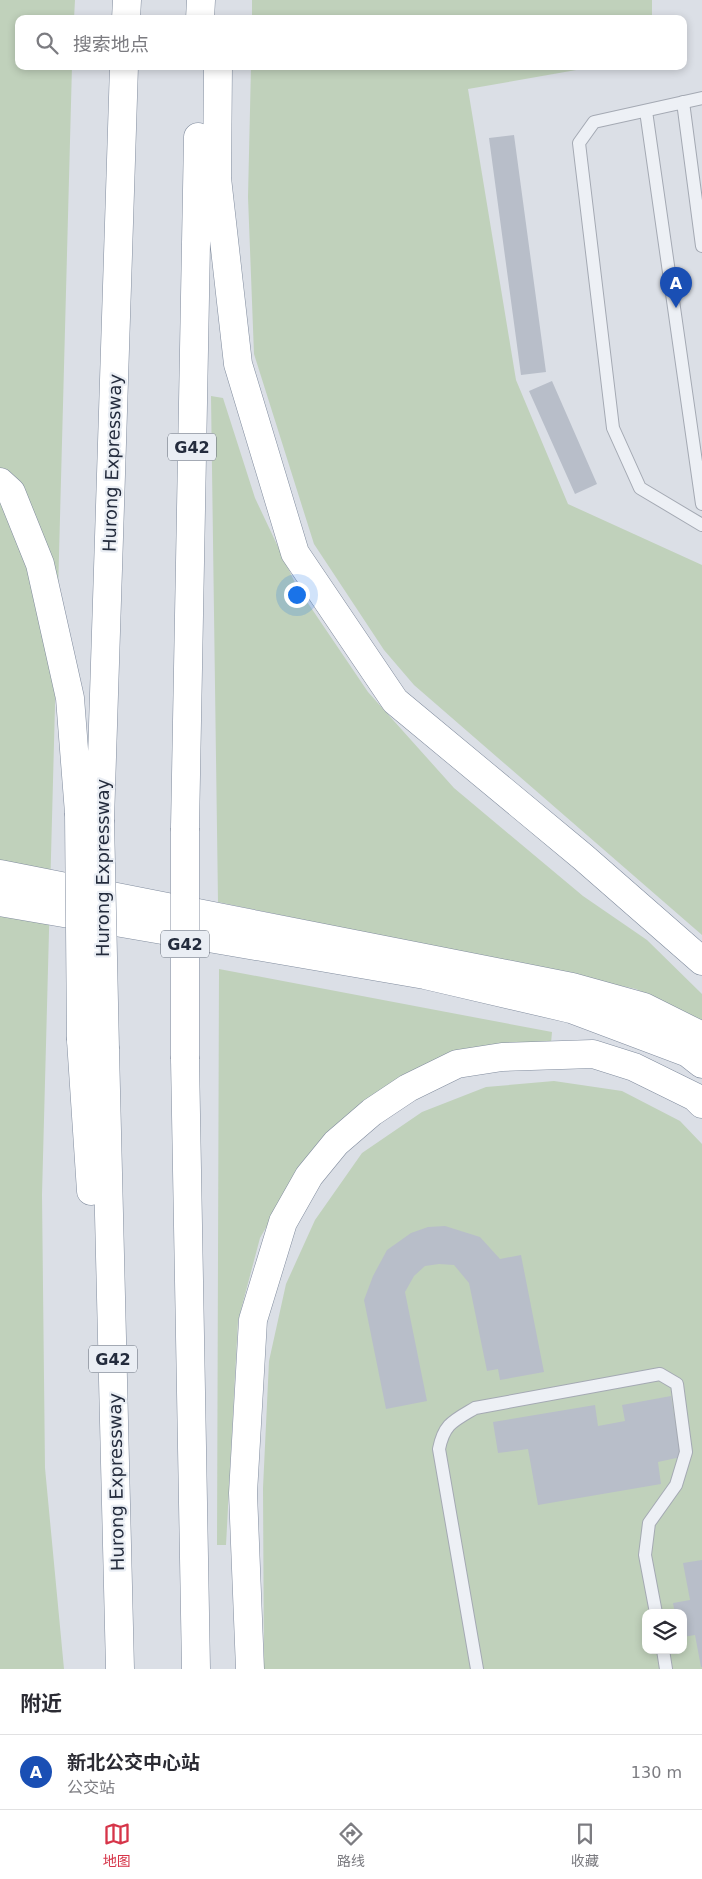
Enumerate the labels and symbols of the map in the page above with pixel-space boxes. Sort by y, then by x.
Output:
pin: A [660,267,692,308]
street label: Hurong Expressway [98,373,126,552]
road number: G42 [168,434,216,461]
your location [284,582,310,608]
street label: Hurong Expressway [92,779,113,957]
road number: G42 [161,931,209,958]
road number: G42 [89,1346,137,1372]
street label: Hurong Expressway [104,1392,128,1571]

